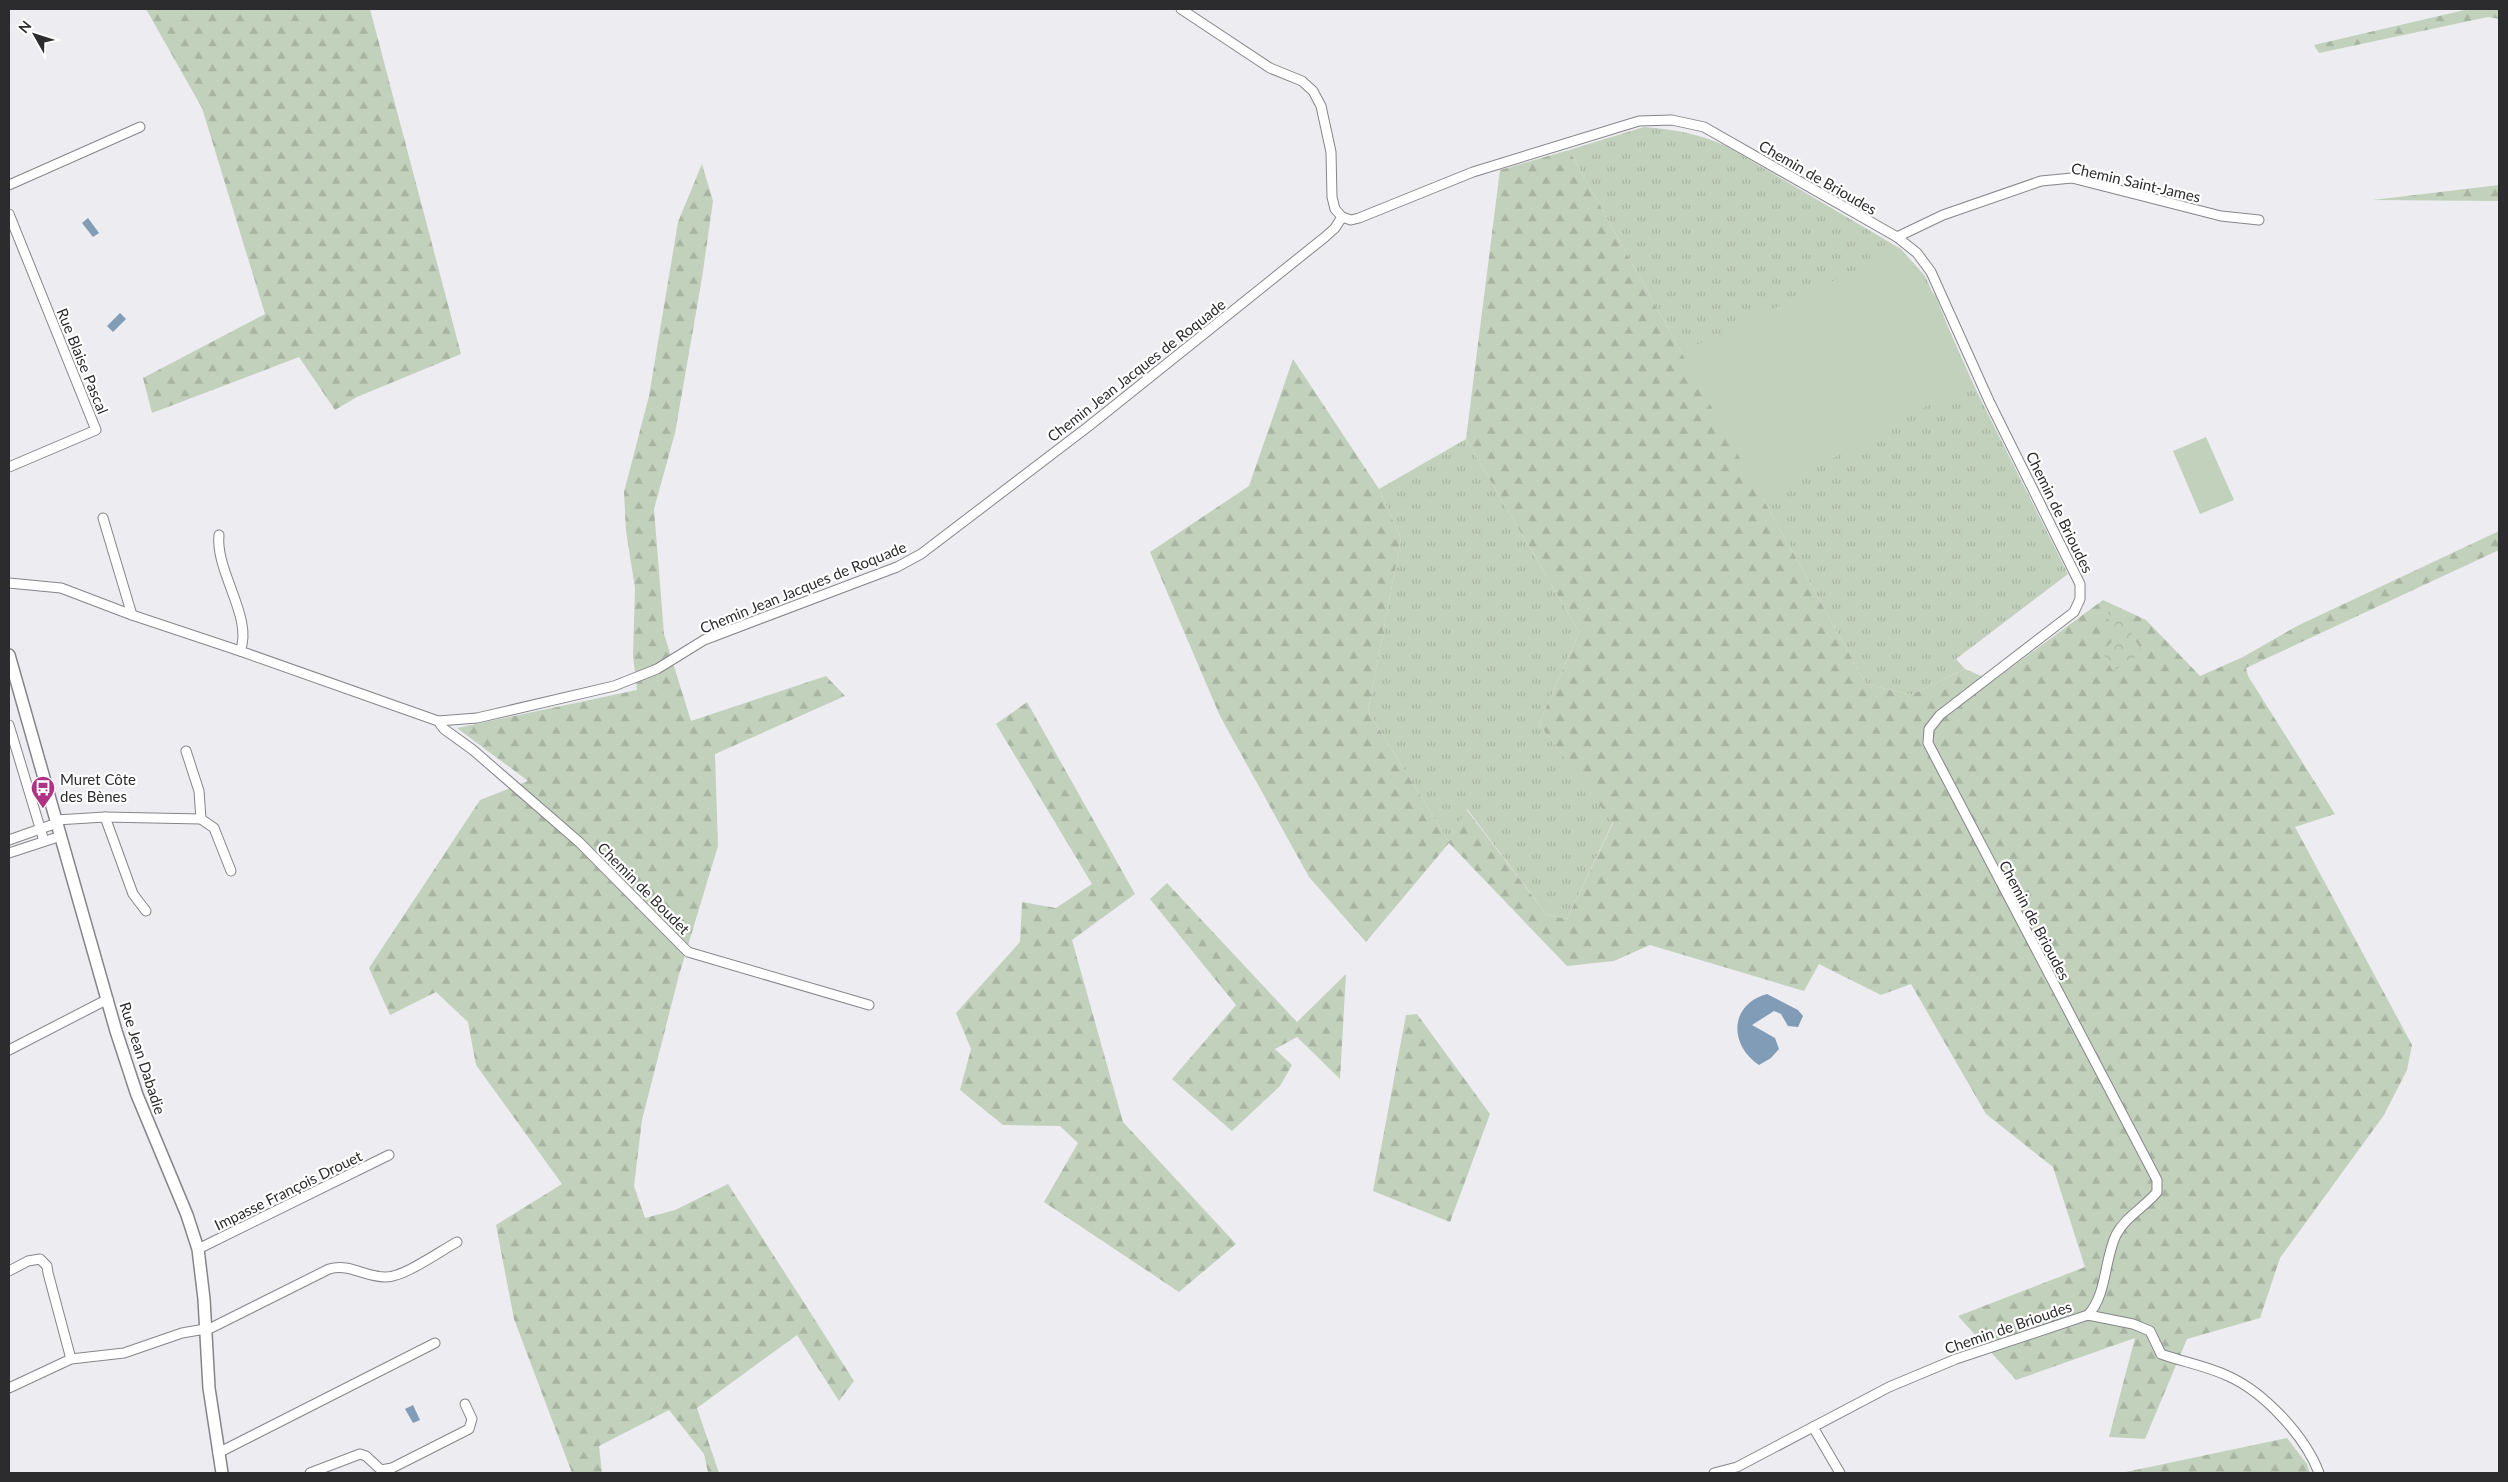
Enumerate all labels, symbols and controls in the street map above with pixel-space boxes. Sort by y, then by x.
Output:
north arrow [10,10,60,60]
text: N [15,17,35,36]
street label: Chemin de Brioudes [1756,136,1880,218]
street label: Chemin Saint-James [2070,158,2202,206]
street label: Chemin Jean Jacques de Roquade [1043,295,1229,445]
street label: Rue Blaise Pascal [54,305,112,417]
street label: Chemin de Brioudes [2023,448,2097,576]
street label: Chemin Jean Jacques de Roquade [697,537,909,637]
place label: Muret Côte des Bènes [60,770,136,805]
bus stop icon: Muret Côte des Bènes [30,775,56,809]
street label: Chemin de Boudet [594,838,694,938]
street label: Chemin de Brioudes [1996,857,2074,983]
street label: Rue Jean Dabadie [116,1000,170,1116]
street label: Impasse François Drouet [211,1146,365,1234]
street label: Chemin de Brioudes [1942,1297,2074,1357]

